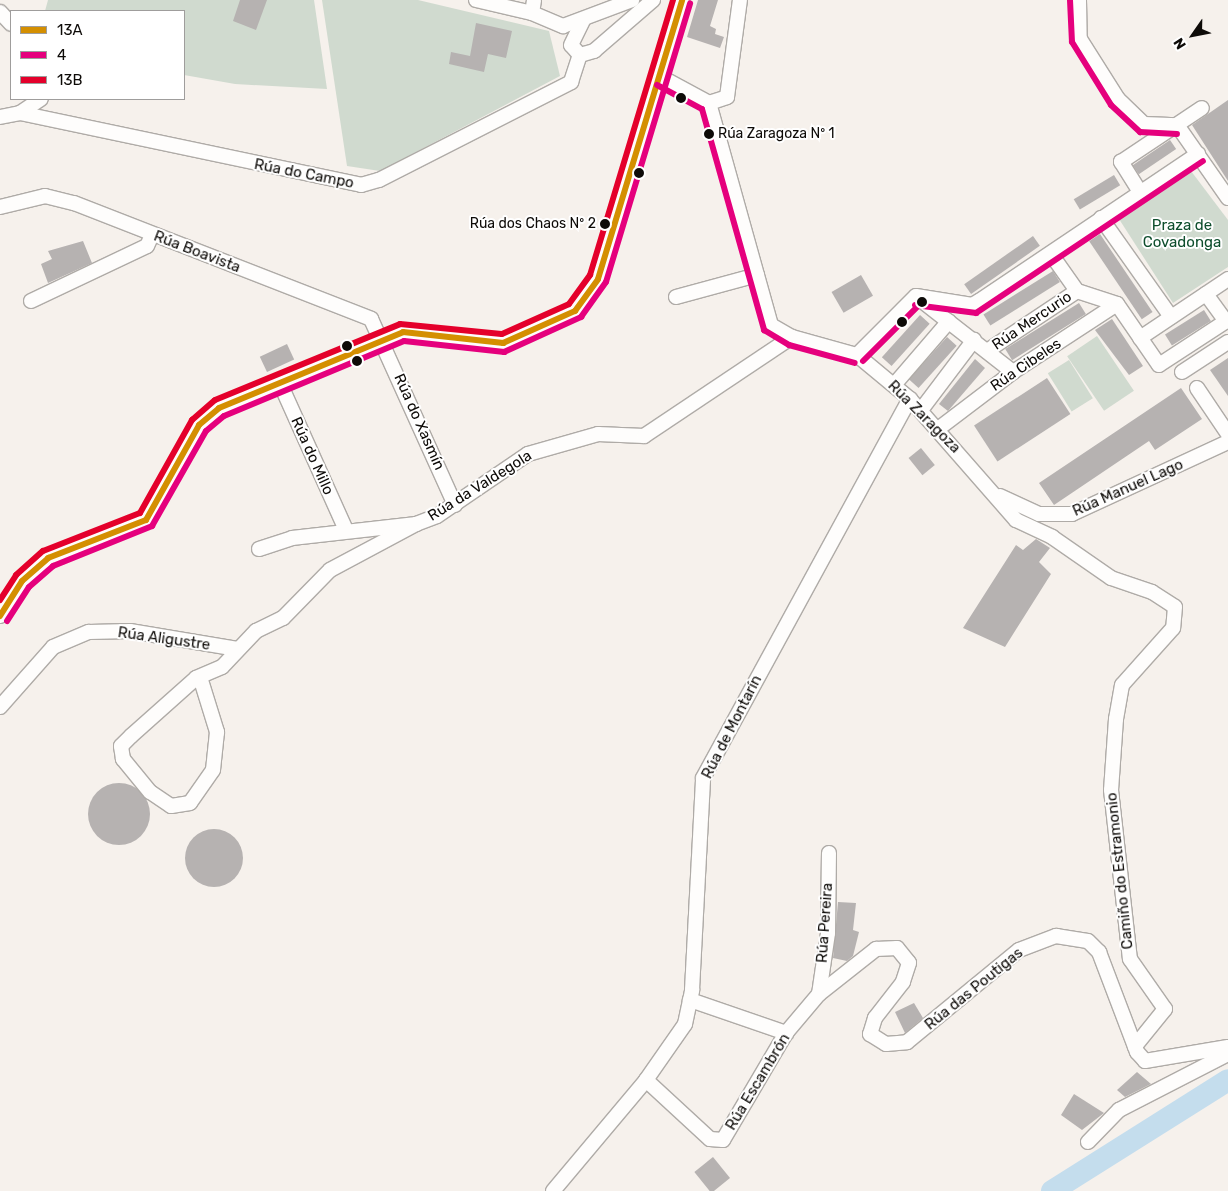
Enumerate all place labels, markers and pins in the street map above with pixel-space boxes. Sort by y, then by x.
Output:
unlabelled marker [676,93,686,103]
place label: Rúa Zaragoza Nº 1 [718,126,835,142]
marker: Rúa Zaragoza Nº 1 [704,129,714,139]
unlabelled marker [634,168,644,178]
place label: Rúa dos Chaos Nº 2 [470,216,596,232]
marker: Rúa dos Chaos Nº 2 [600,219,610,229]
unlabelled marker [917,297,927,307]
unlabelled marker [897,317,907,327]
unlabelled marker [342,341,352,351]
unlabelled marker [352,356,362,366]

